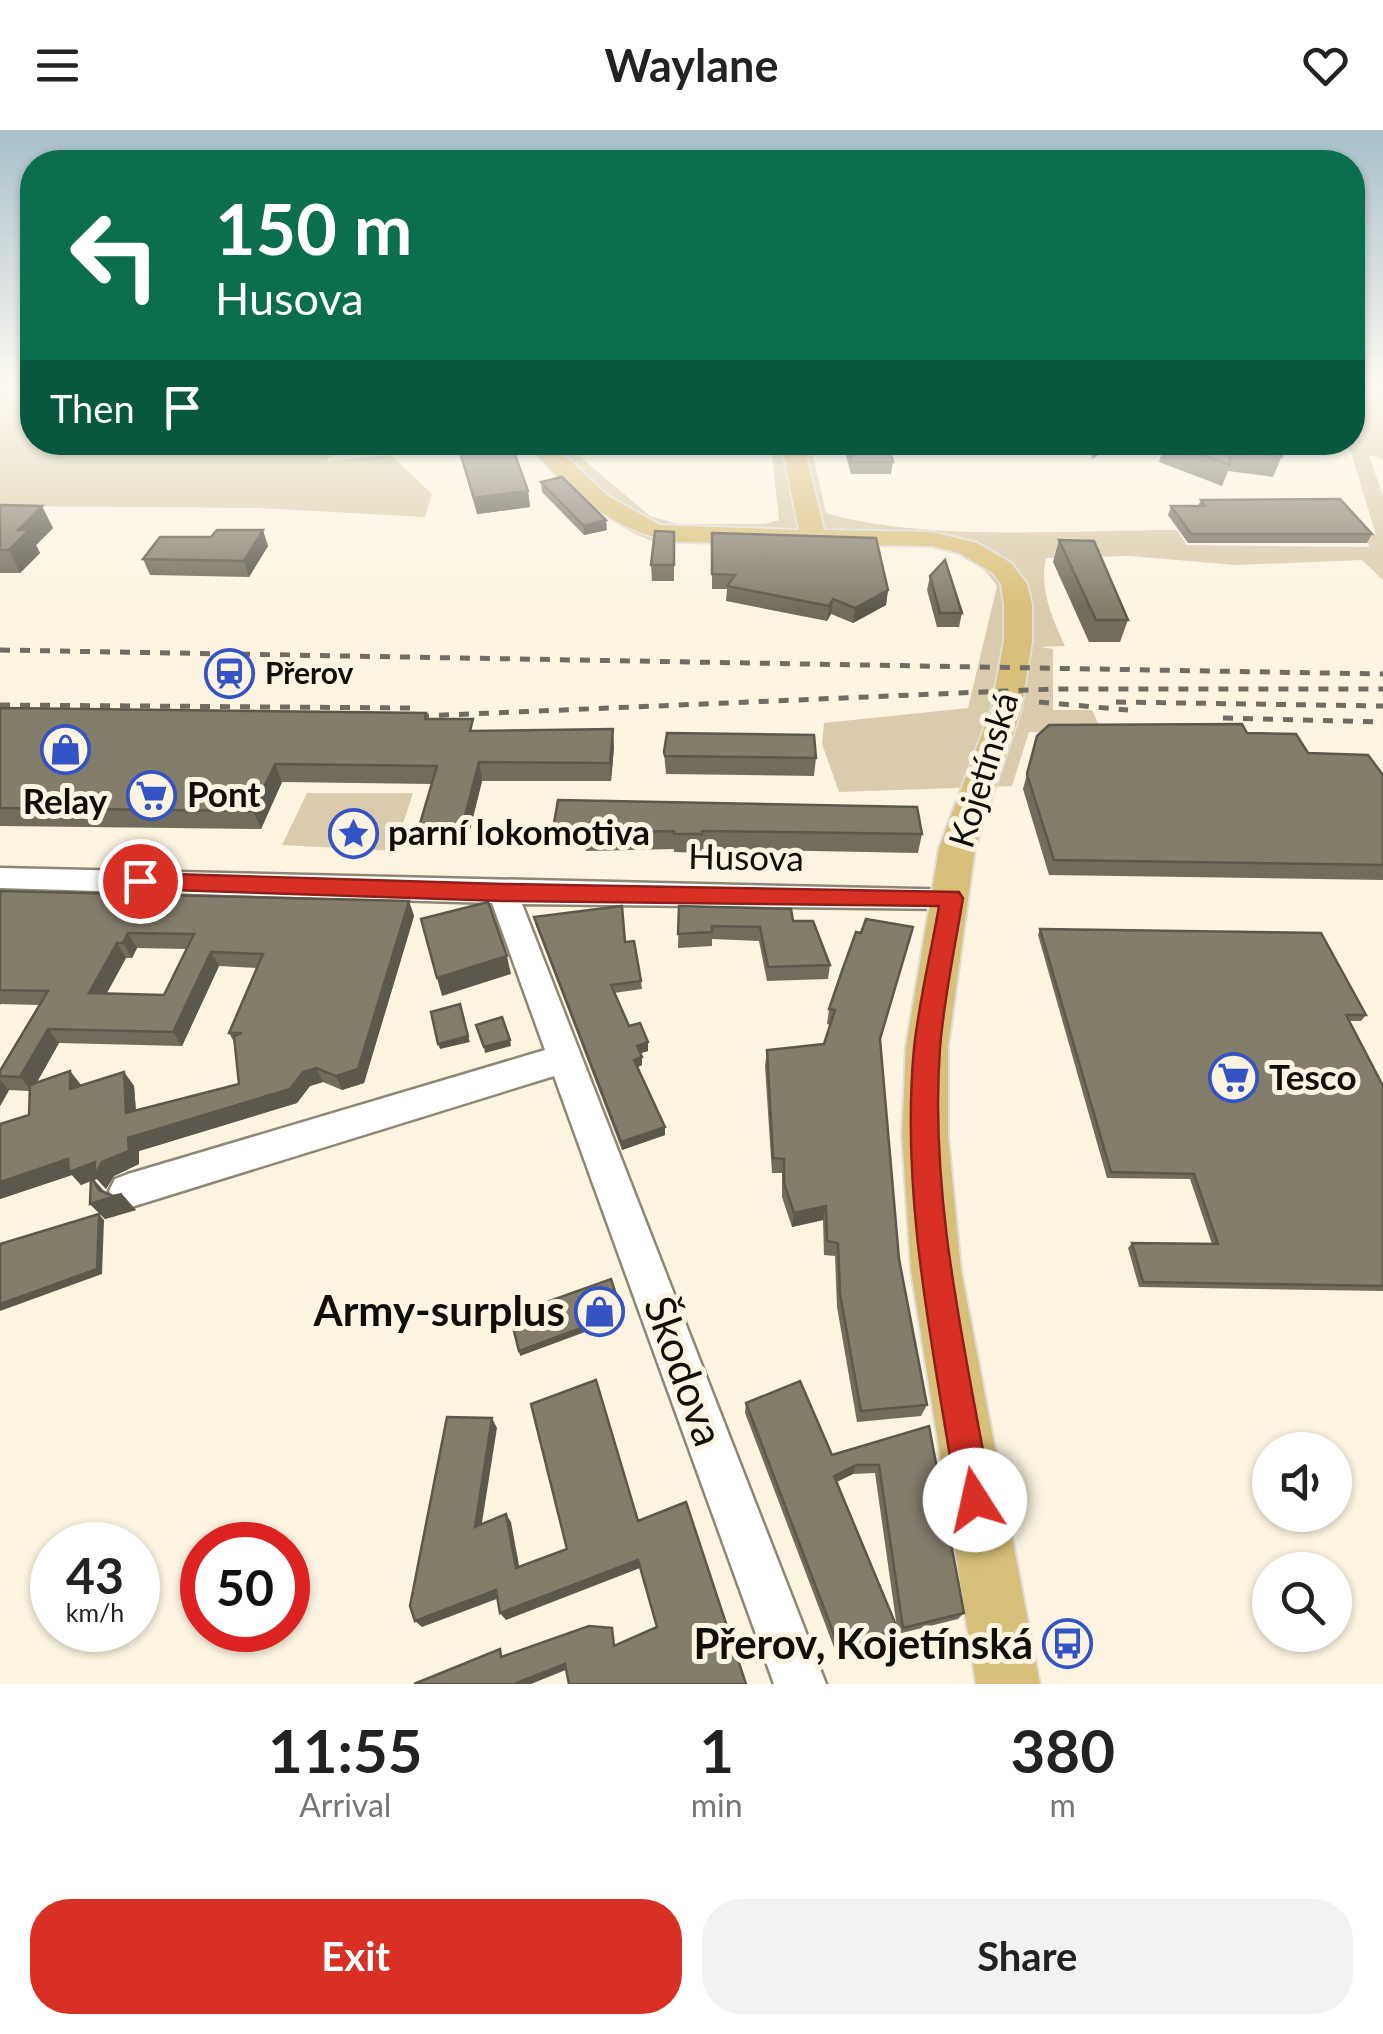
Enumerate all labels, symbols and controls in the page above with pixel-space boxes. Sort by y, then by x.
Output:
icon: menu [30,38,85,93]
text: Waylane [605,38,778,92]
icon: heart [1298,38,1353,93]
text: 150 m [215,186,412,270]
icon: left [50,190,180,320]
text: Husova [215,271,364,325]
icon: arrive [155,380,210,435]
text: Then [50,385,135,431]
station icon: Přerov [204,648,256,700]
place label: Přerov [265,654,354,690]
street label: Kojetínská [939,687,1026,852]
shop icon: Relay [39,724,91,776]
supermarket icon: Pont [126,769,178,821]
place label: Pont [187,772,260,814]
place label: Relay [23,779,108,821]
place icon: parní lokomotiva [327,807,379,859]
place label: parní lokomotiva [388,810,650,852]
street label: Husova [688,834,804,878]
pin [98,839,183,924]
icon: arrive [113,854,168,909]
supermarket icon: Tesco [1208,1052,1260,1104]
place label: Tesco [1269,1055,1357,1097]
place label: Army-surplus [313,1285,565,1335]
shop icon: Army-surplus [574,1285,626,1337]
street label: Škodova [635,1289,735,1452]
map controls [1252,1432,1352,1652]
button: sound [1252,1432,1352,1532]
position arrow [923,1448,1027,1552]
speed limit sign: 50 [180,1522,310,1652]
text: 43 [66,1545,124,1605]
button: search [1252,1552,1352,1652]
text: km/h [66,1597,124,1627]
place label: Přerov, Kojetínská [693,1618,1033,1668]
bus stop icon: Přerov, Kojetínská [1042,1618,1094,1670]
text: 11:55 [268,1714,423,1786]
text: 1 [699,1714,734,1786]
text: 380 [1011,1714,1115,1786]
text: Arrival [299,1785,391,1824]
text: min [691,1785,743,1824]
text: m [1050,1785,1076,1824]
button: Exit [30,1899,682,2014]
button: Share [702,1899,1353,2014]

